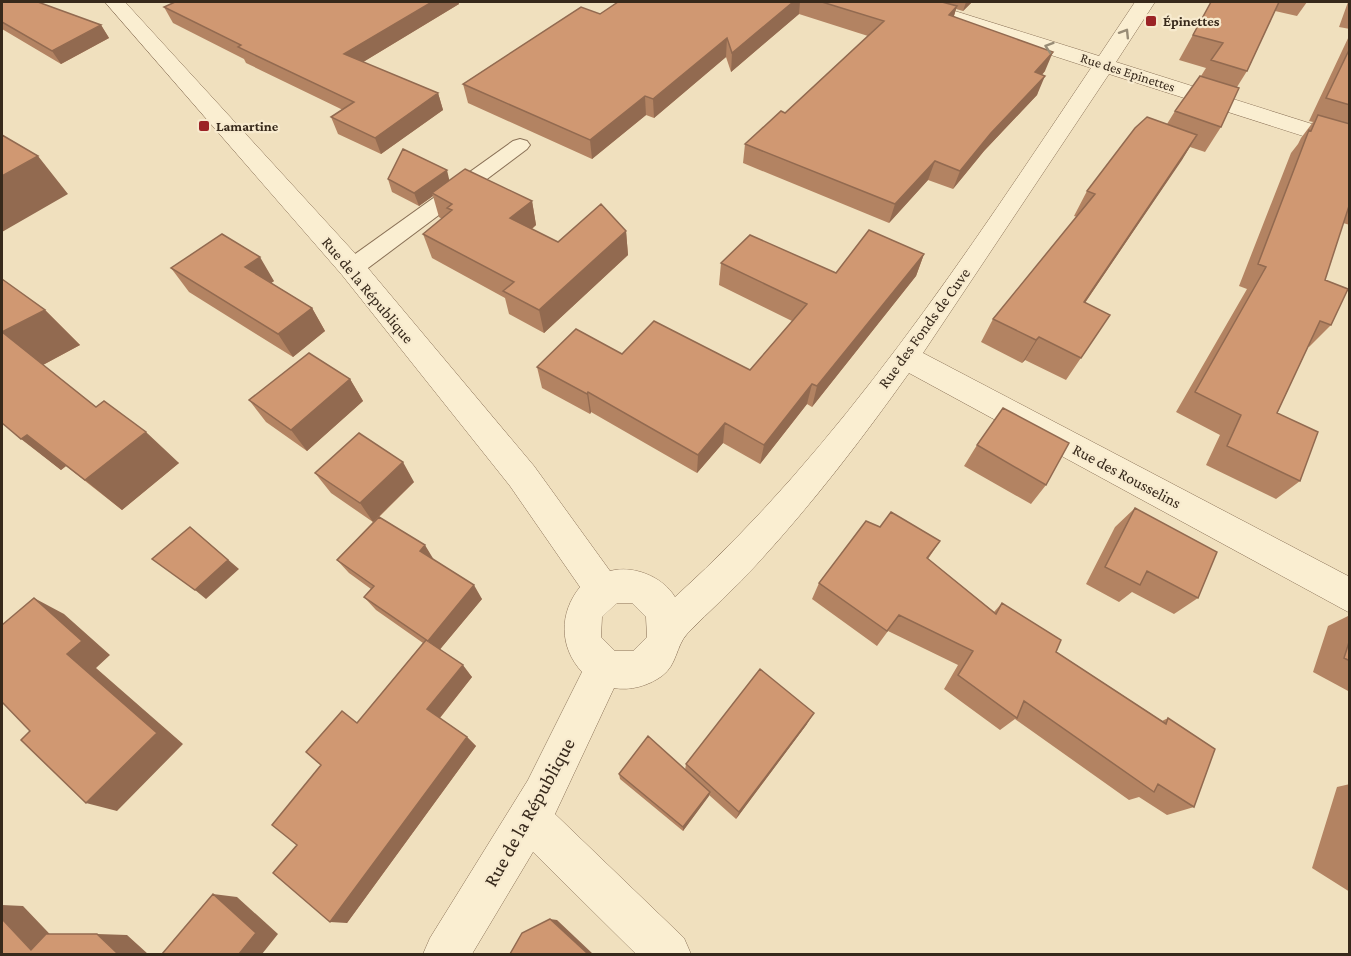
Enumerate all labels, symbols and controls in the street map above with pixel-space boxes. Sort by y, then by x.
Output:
place label: Épinettes [1163,13,1220,29]
marker: Épinettes [1144,14,1158,28]
one-way arrow [1117,29,1129,39]
one-way arrow [1044,42,1055,54]
street label: Rue des Epinettes [1079,49,1177,95]
place label: Lamartine [216,118,279,134]
marker: Lamartine [197,119,211,133]
street label: Rue de la République [318,234,417,347]
street label: Rue des Fonds de Cuve [875,265,973,391]
street label: Rue des Rousselins [1070,440,1184,512]
street label: Rue de la République [479,734,580,891]

